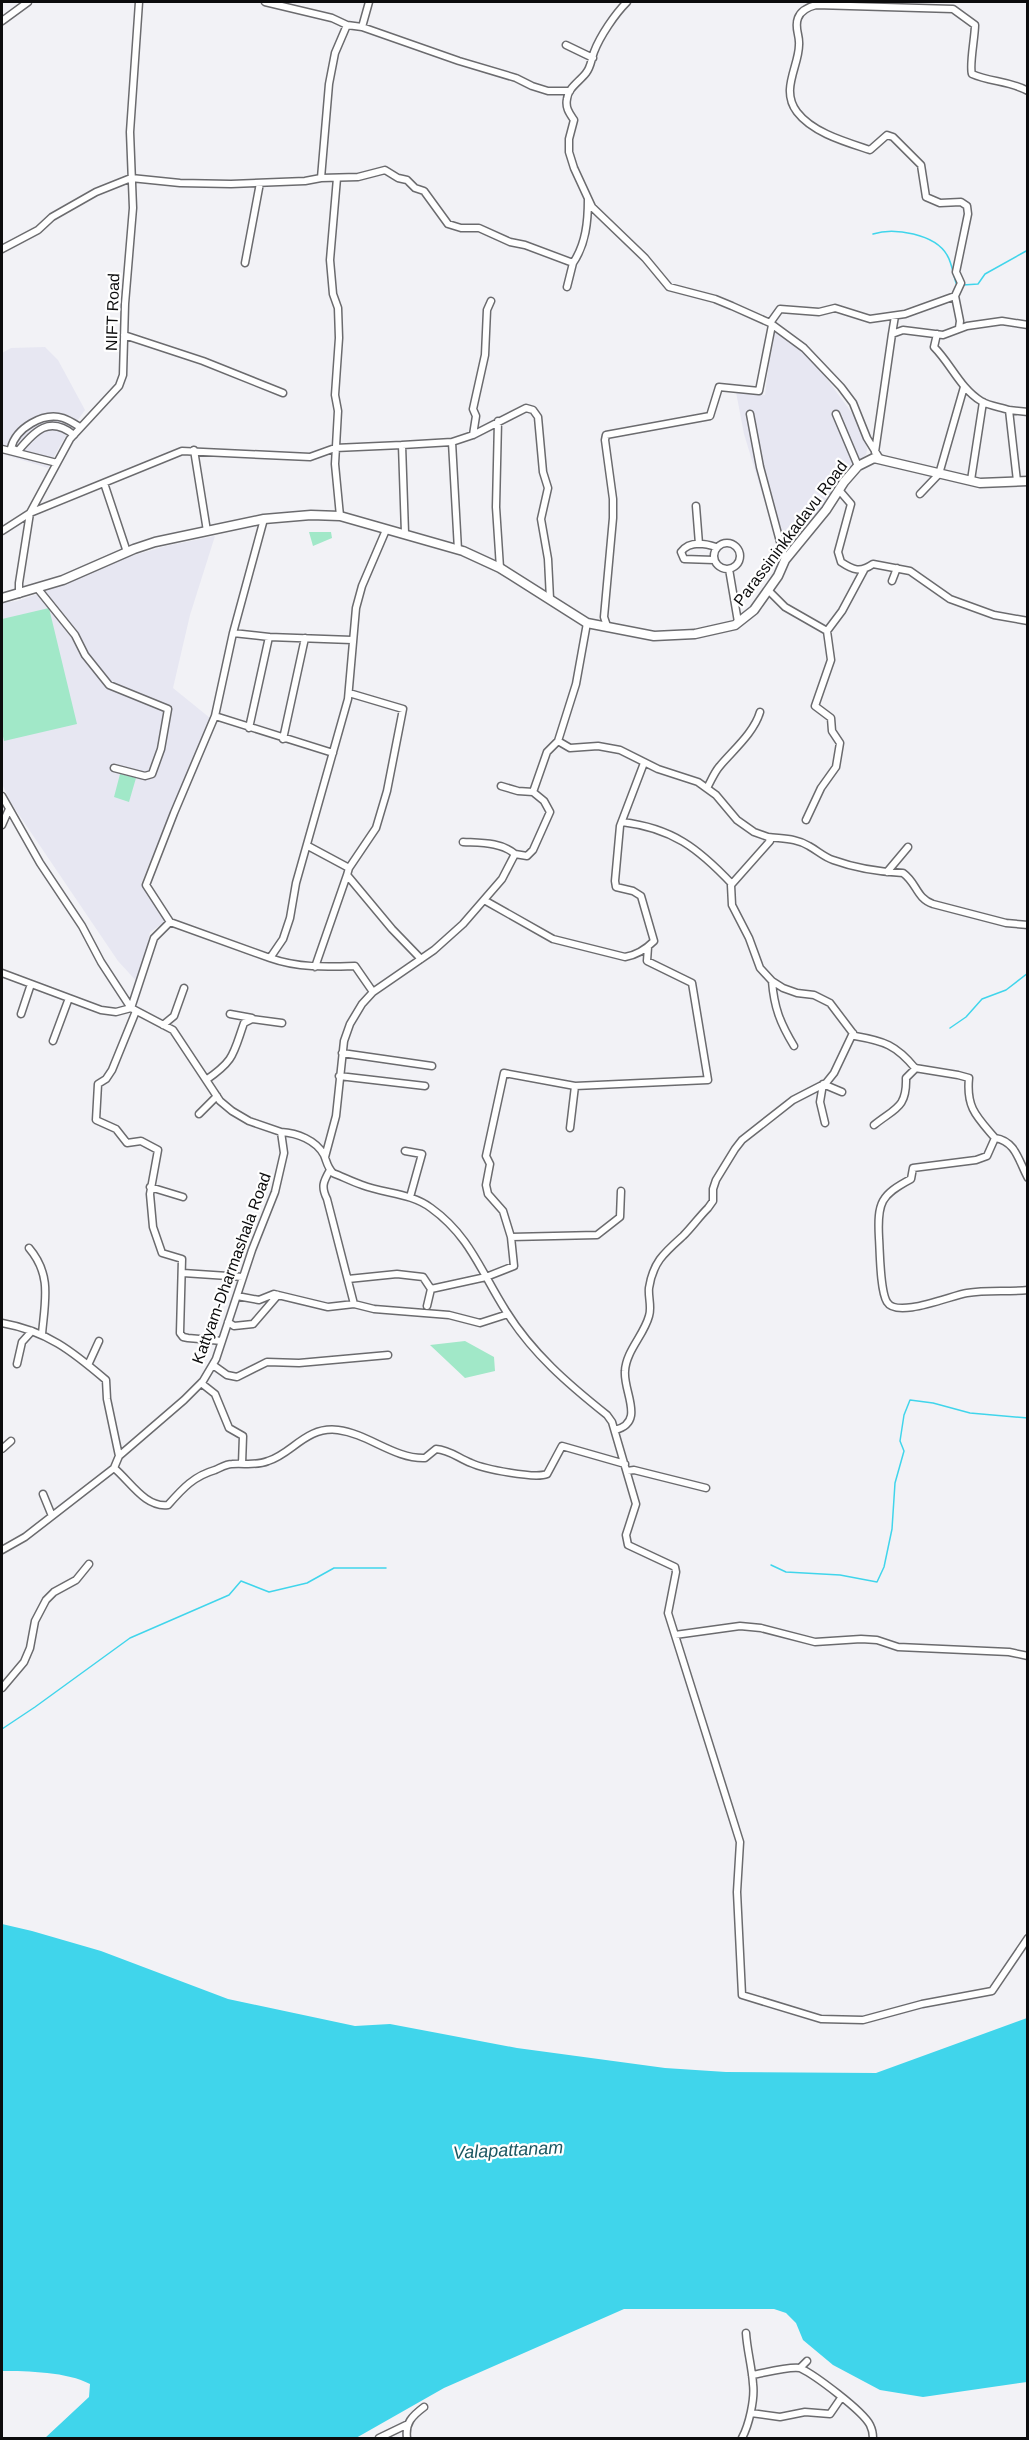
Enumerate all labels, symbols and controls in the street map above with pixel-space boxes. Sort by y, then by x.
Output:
street label: NIFT Road [103,273,122,351]
street label: Parassininkkadavu Road [730,458,850,609]
street label: Kattyam-Dharmashala Road [189,1170,274,1366]
water label: Valapattanam [452,2137,564,2163]

